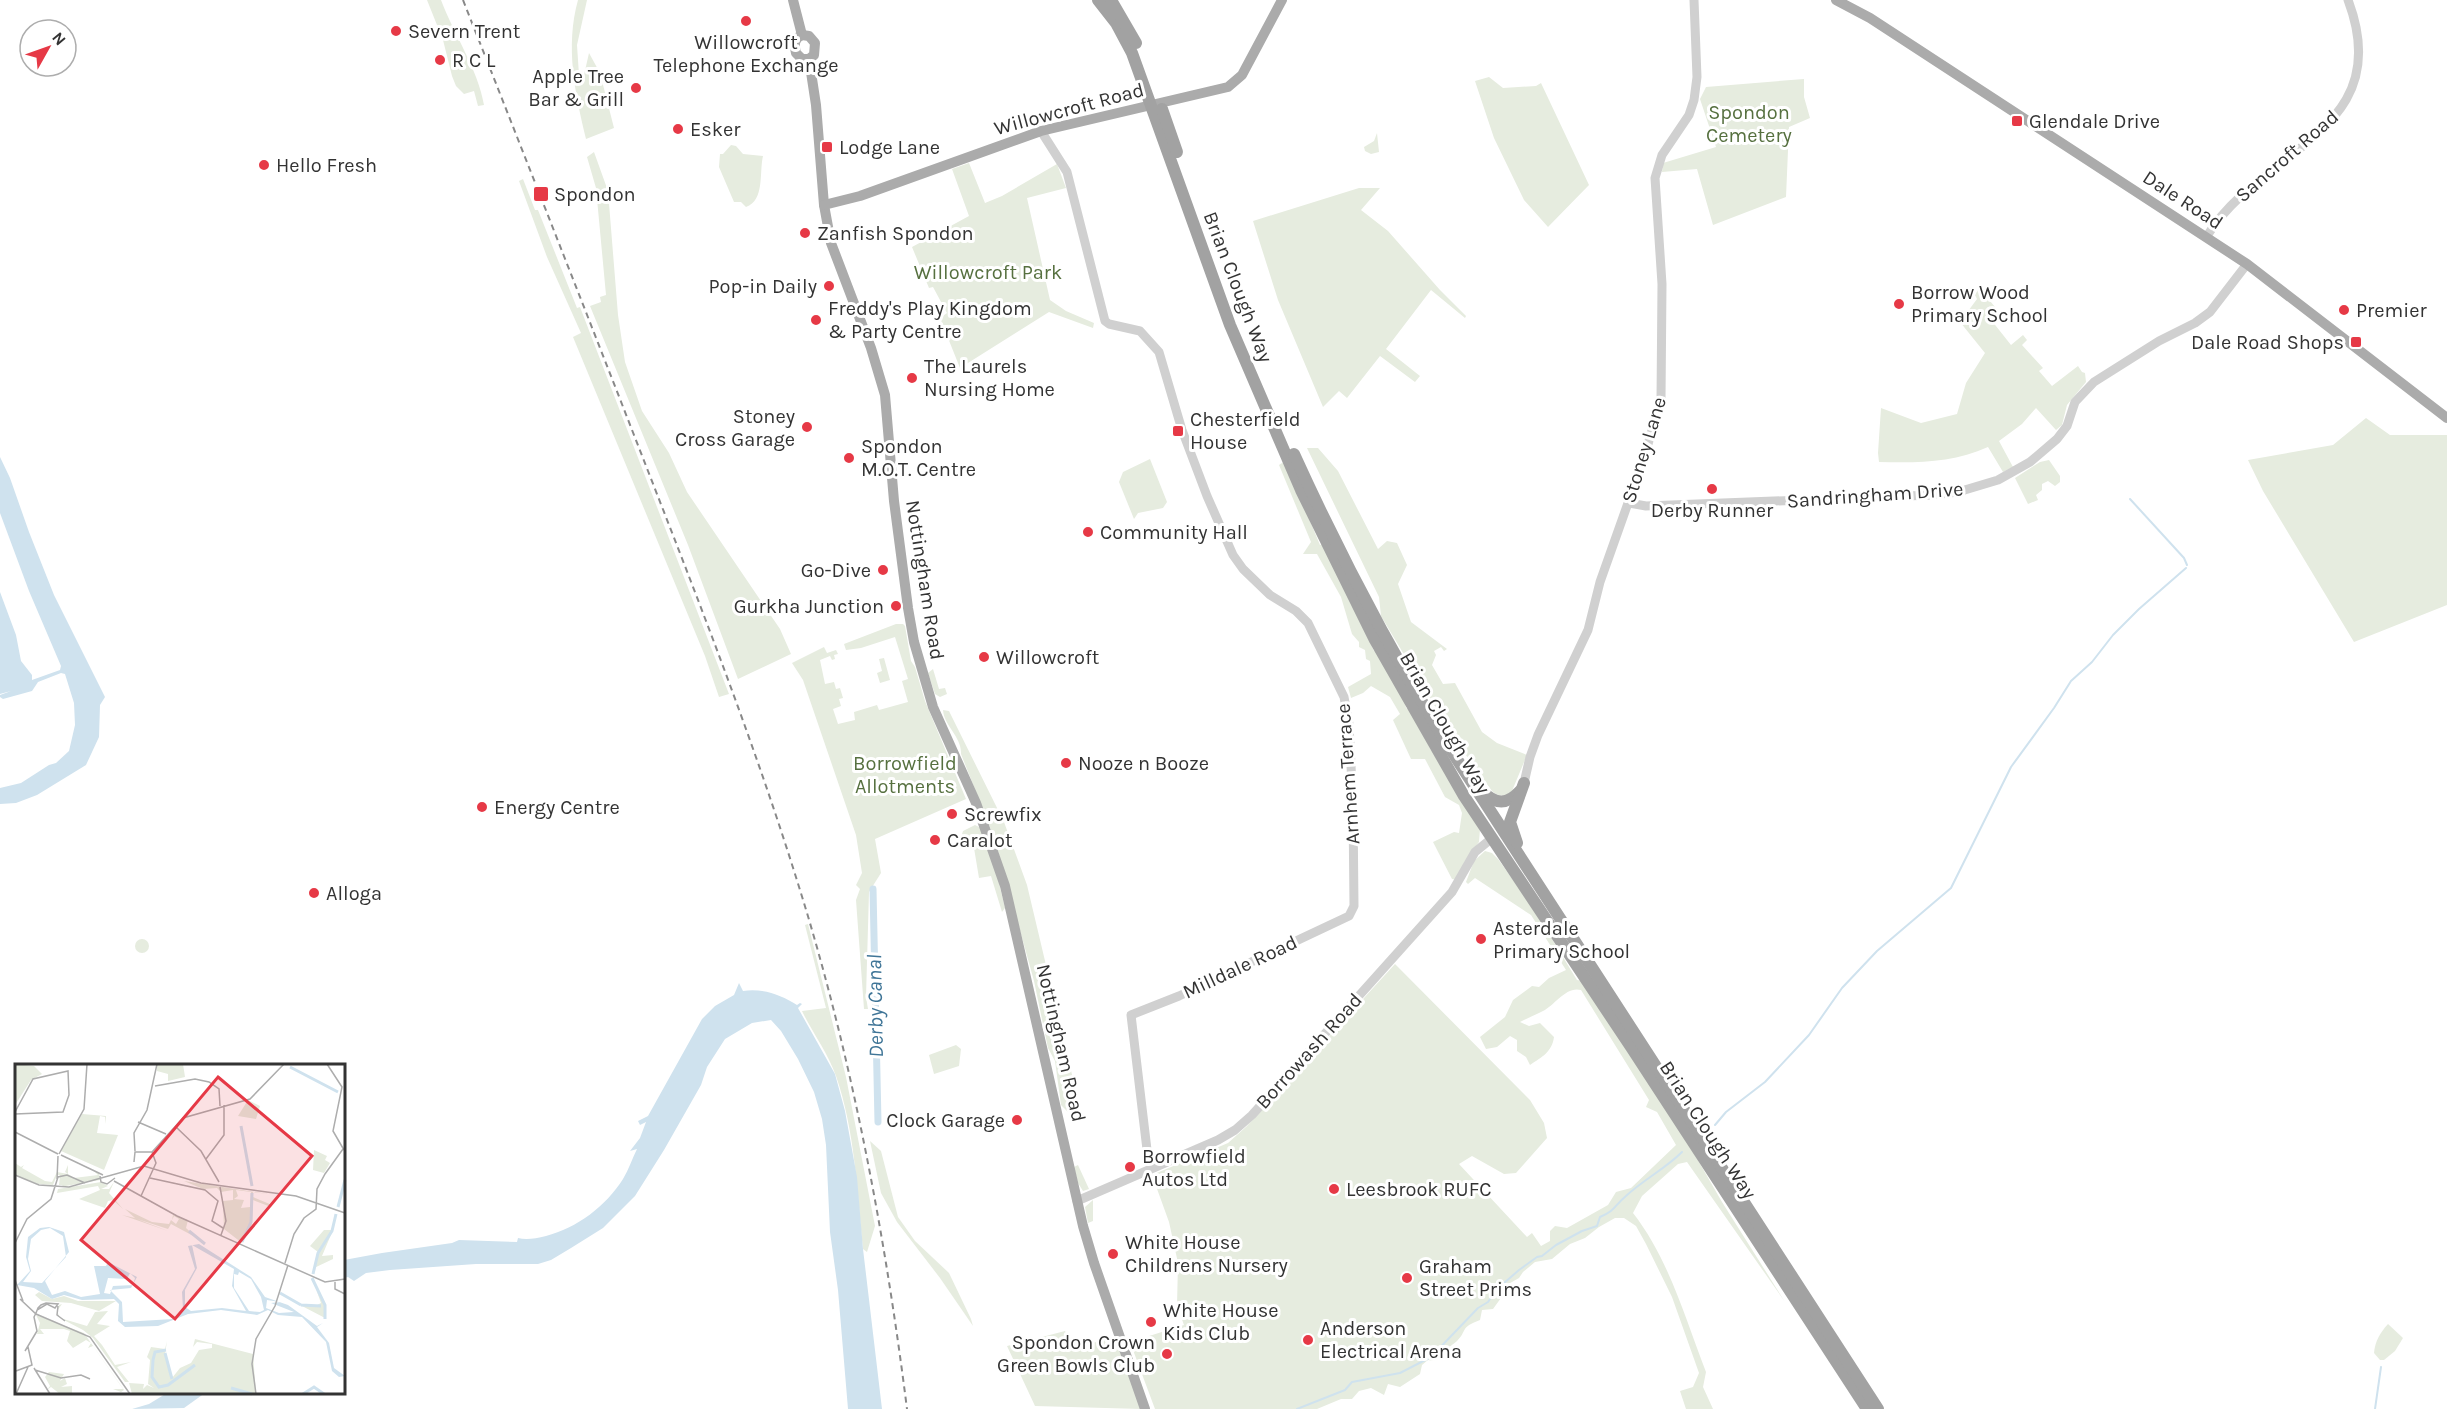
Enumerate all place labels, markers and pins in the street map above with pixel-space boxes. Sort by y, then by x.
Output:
marker: Willowcroft Telephone Exchange [739,14,753,28]
place label: Severn Trent [408,20,521,43]
marker: Severn Trent [389,24,403,38]
place label: Willowcroft Telephone Exchange [654,31,838,77]
place label: R C L [452,49,496,72]
marker: R C L [433,53,447,67]
place label: Apple Tree Bar & Grill [528,65,624,111]
marker: Apple Tree Bar & Grill [629,81,643,95]
place label: Glendale Drive [2029,110,2160,133]
marker: Glendale Drive [2010,114,2024,128]
place label: Esker [690,118,741,141]
marker: Esker [671,122,685,136]
place label: Lodge Lane [839,136,940,159]
marker: Lodge Lane [820,140,834,154]
place label: Hello Fresh [276,154,377,177]
marker: Hello Fresh [257,158,271,172]
place label: Spondon [554,183,636,206]
marker: Spondon [532,185,550,203]
place label: Zanfish Spondon [817,222,974,245]
marker: Zanfish Spondon [798,226,812,240]
place label: Pop-in Daily [708,275,817,298]
marker: Pop-in Daily [822,279,836,293]
place label: Borrow Wood Primary School [1911,281,2048,327]
place label: Freddy's Play Kingdom & Party Centre [828,297,1032,343]
marker: Borrow Wood Primary School [1892,297,1906,311]
place label: Premier [2356,299,2428,322]
marker: Premier [2337,303,2351,317]
marker: Freddy's Play Kingdom & Party Centre [809,313,823,327]
place label: Dale Road Shops [2191,331,2344,354]
marker: Dale Road Shops [2349,335,2363,349]
place label: The Laurels Nursing Home [924,355,1055,401]
marker: The Laurels Nursing Home [905,371,919,385]
place label: Stoney Cross Garage [675,405,795,451]
place label: Chesterfield House [1190,408,1301,454]
marker: Stoney Cross Garage [800,420,814,434]
marker: Chesterfield House [1171,424,1185,438]
place label: Spondon M.O.T. Centre [861,435,976,481]
marker: Spondon M.O.T. Centre [842,451,856,465]
marker: Derby Runner [1705,482,1719,496]
place label: Derby Runner [1651,499,1774,522]
place label: Community Hall [1100,521,1248,544]
marker: Community Hall [1081,525,1095,539]
place label: Go-Dive [801,559,871,582]
marker: Go-Dive [876,563,890,577]
place label: Gurkha Junction [734,595,884,618]
marker: Gurkha Junction [889,599,903,613]
place label: Willowcroft [996,646,1100,669]
marker: Willowcroft [977,650,991,664]
place label: Nooze n Booze [1078,752,1209,775]
marker: Nooze n Booze [1059,756,1073,770]
place label: Energy Centre [494,796,620,819]
marker: Energy Centre [475,800,489,814]
place label: Screwfix [964,803,1041,826]
marker: Screwfix [945,807,959,821]
place label: Caralot [947,829,1013,852]
marker: Caralot [928,833,942,847]
place label: Alloga [326,882,382,905]
marker: Alloga [307,886,321,900]
place label: Asterdale Primary School [1493,917,1630,963]
marker: Asterdale Primary School [1474,932,1488,946]
place label: Clock Garage [886,1109,1005,1132]
marker: Clock Garage [1010,1113,1024,1127]
place label: Borrowfield Autos Ltd [1142,1145,1246,1191]
marker: Borrowfield Autos Ltd [1123,1160,1137,1174]
place label: Leesbrook RUFC [1346,1178,1491,1201]
marker: Leesbrook RUFC [1327,1182,1341,1196]
place label: White House Childrens Nursery [1125,1231,1288,1277]
marker: White House Childrens Nursery [1106,1247,1120,1261]
place label: Graham Street Prims [1419,1255,1532,1301]
marker: Graham Street Prims [1400,1271,1414,1285]
place label: White House Kids Club [1163,1299,1279,1345]
marker: White House Kids Club [1144,1315,1158,1329]
place label: Anderson Electrical Arena [1320,1317,1462,1363]
place label: Spondon Crown Green Bowls Club [997,1331,1155,1377]
marker: Anderson Electrical Arena [1301,1333,1315,1347]
marker: Spondon Crown Green Bowls Club [1160,1347,1174,1361]

